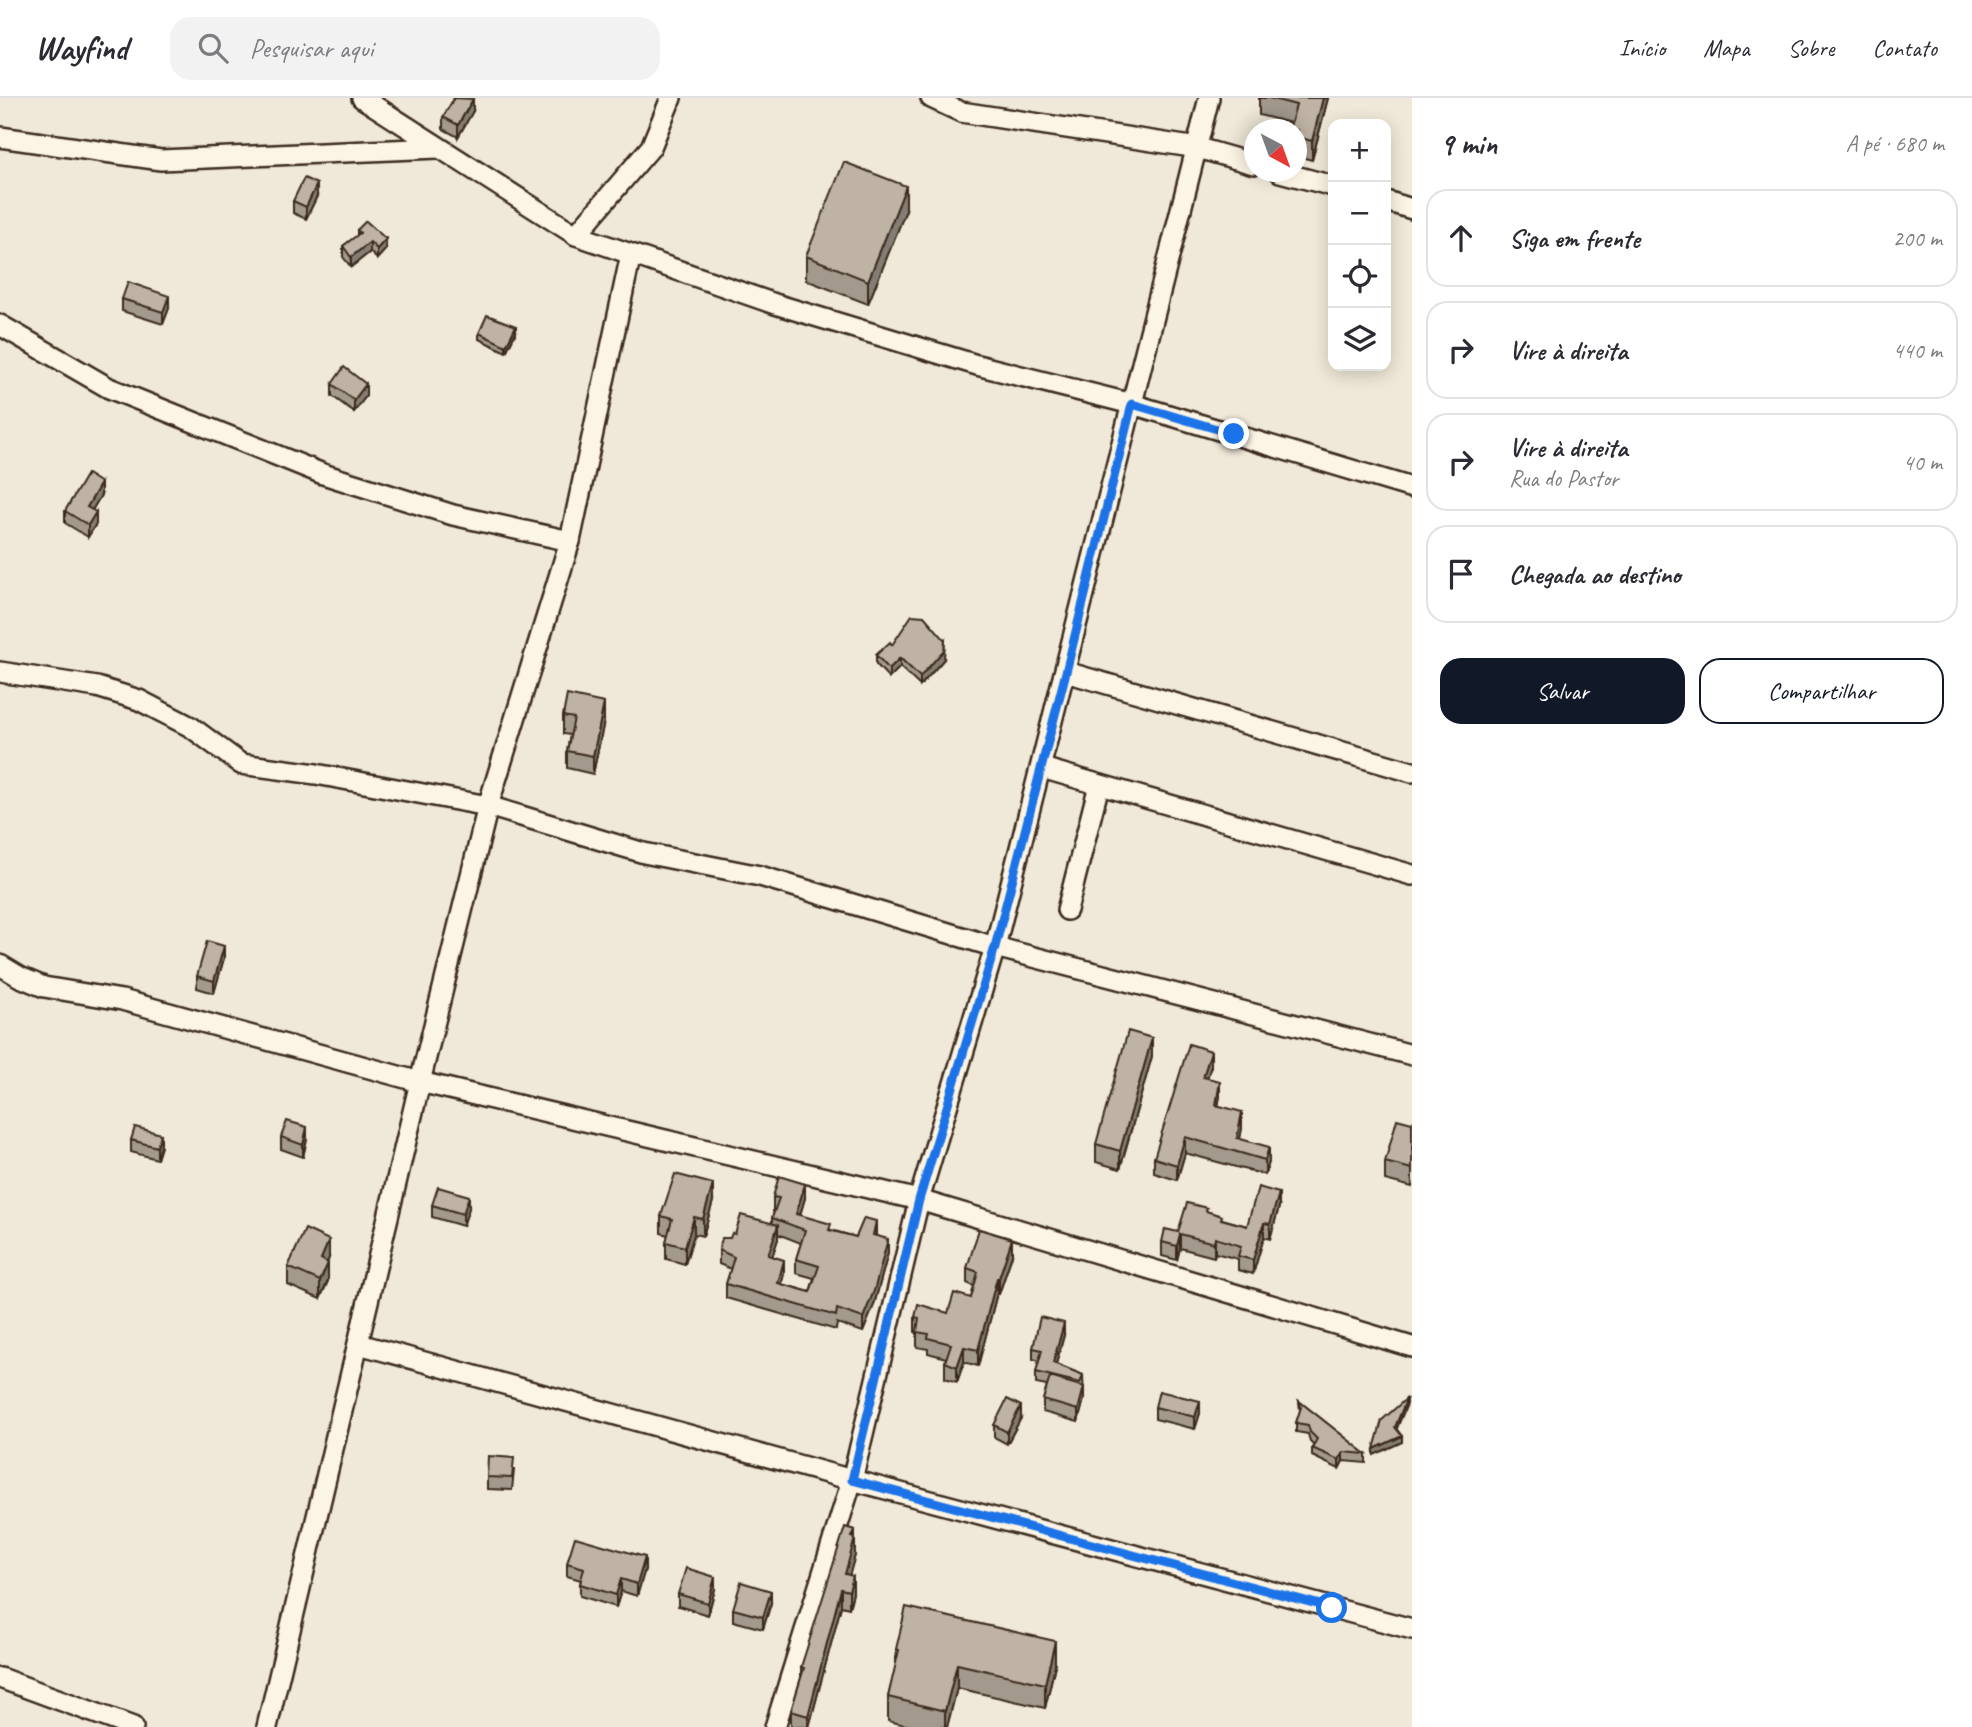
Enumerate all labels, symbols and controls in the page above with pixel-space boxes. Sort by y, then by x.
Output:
search box [170,17,660,80]
text: Wayfind [35,27,128,69]
icon: search [194,29,232,67]
text: Pesquisar aqui [250,32,373,65]
text: Início [1619,33,1665,63]
text: Mapa [1703,33,1750,63]
text: Sobre [1788,33,1834,63]
text: Contato [1872,33,1937,63]
north arrow [1244,119,1307,182]
map controls [1328,119,1391,371]
button: + [1328,119,1391,182]
text: 9 min [1440,125,1497,163]
text: A pé · 680 m [1846,129,1944,158]
button: − [1328,182,1391,245]
icon: ahead [1442,219,1480,257]
text: Siga em frente [1509,222,1640,255]
text: 200 m [1893,224,1942,253]
button: locate [1328,245,1391,308]
button: layers [1328,308,1391,371]
icon: right [1442,331,1480,369]
text: Vire à direita [1509,334,1628,367]
text: 440 m [1893,336,1942,365]
route end [1218,418,1249,449]
text: Vire à direita [1509,431,1628,464]
icon: right [1442,443,1480,481]
text: 40 m [1903,448,1942,477]
text: Rua do Pastor [1509,464,1618,493]
icon: arrive [1442,555,1480,593]
text: Chegada ao destino [1509,558,1681,591]
button: Salvar [1440,658,1685,724]
button: Compartilhar [1699,658,1944,724]
route start [1316,1592,1347,1623]

